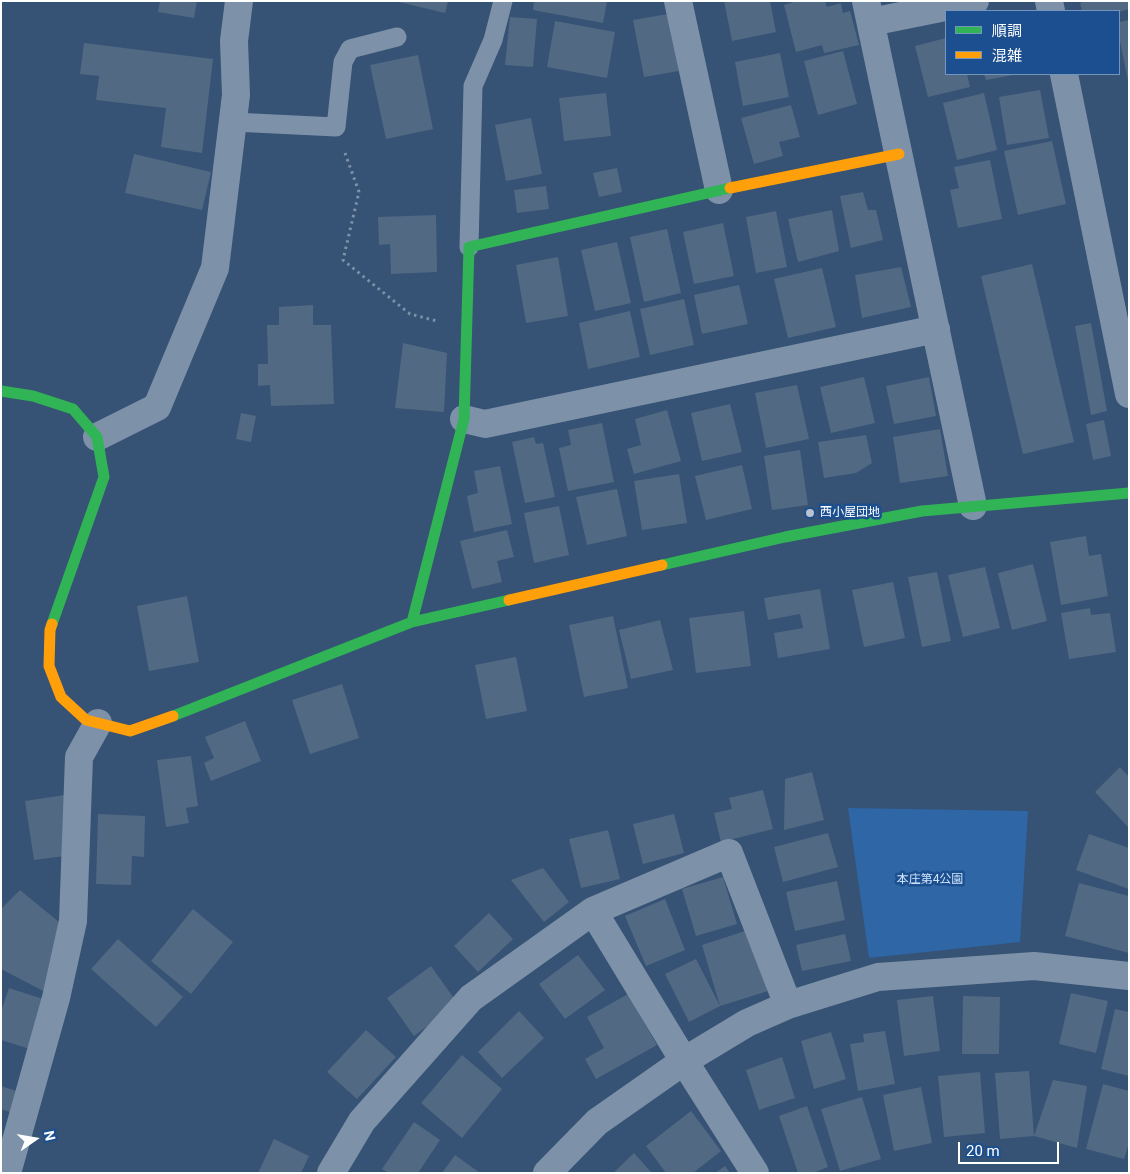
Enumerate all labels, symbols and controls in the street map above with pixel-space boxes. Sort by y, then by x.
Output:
legend [945,10,1120,75]
text: 順調 [992,22,1022,40]
text: 混雑 [992,47,1022,65]
place label: 西小屋団地 [820,506,880,520]
marker: 西小屋団地 [804,507,816,519]
park label: 本庄第4公園 [897,873,963,887]
north arrow [10,1114,60,1164]
text: N [41,1129,59,1142]
scale bar [960,1132,1061,1164]
text: 20 m [966,1142,1000,1160]

